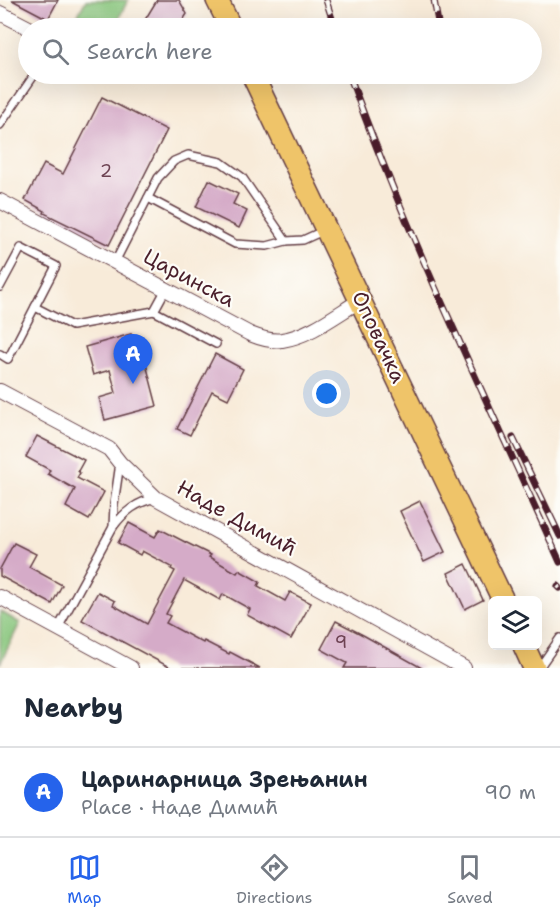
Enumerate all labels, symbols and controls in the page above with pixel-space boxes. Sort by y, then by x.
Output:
search box [18,18,542,84]
icon: search [39,35,72,68]
text: Search here [87,37,213,66]
house number: 2 [100,159,112,183]
street label: Царинска [138,242,240,314]
street label: Оповачка [345,286,413,388]
pin: A [114,334,152,384]
your location [312,379,341,408]
street label: Наде Димић [172,473,302,563]
map controls [488,596,542,650]
button: layers [488,596,542,650]
house number: 9 [335,630,347,654]
text: Nearby [24,690,123,725]
text: Царинарница Зрењанин [81,765,368,794]
text: A [36,779,51,805]
text: 90 m [484,779,536,805]
text: Place · Наде Димић [81,794,278,820]
tab: Map [67,851,102,908]
tab: Directions [236,851,313,908]
tab: Saved [447,851,493,908]

